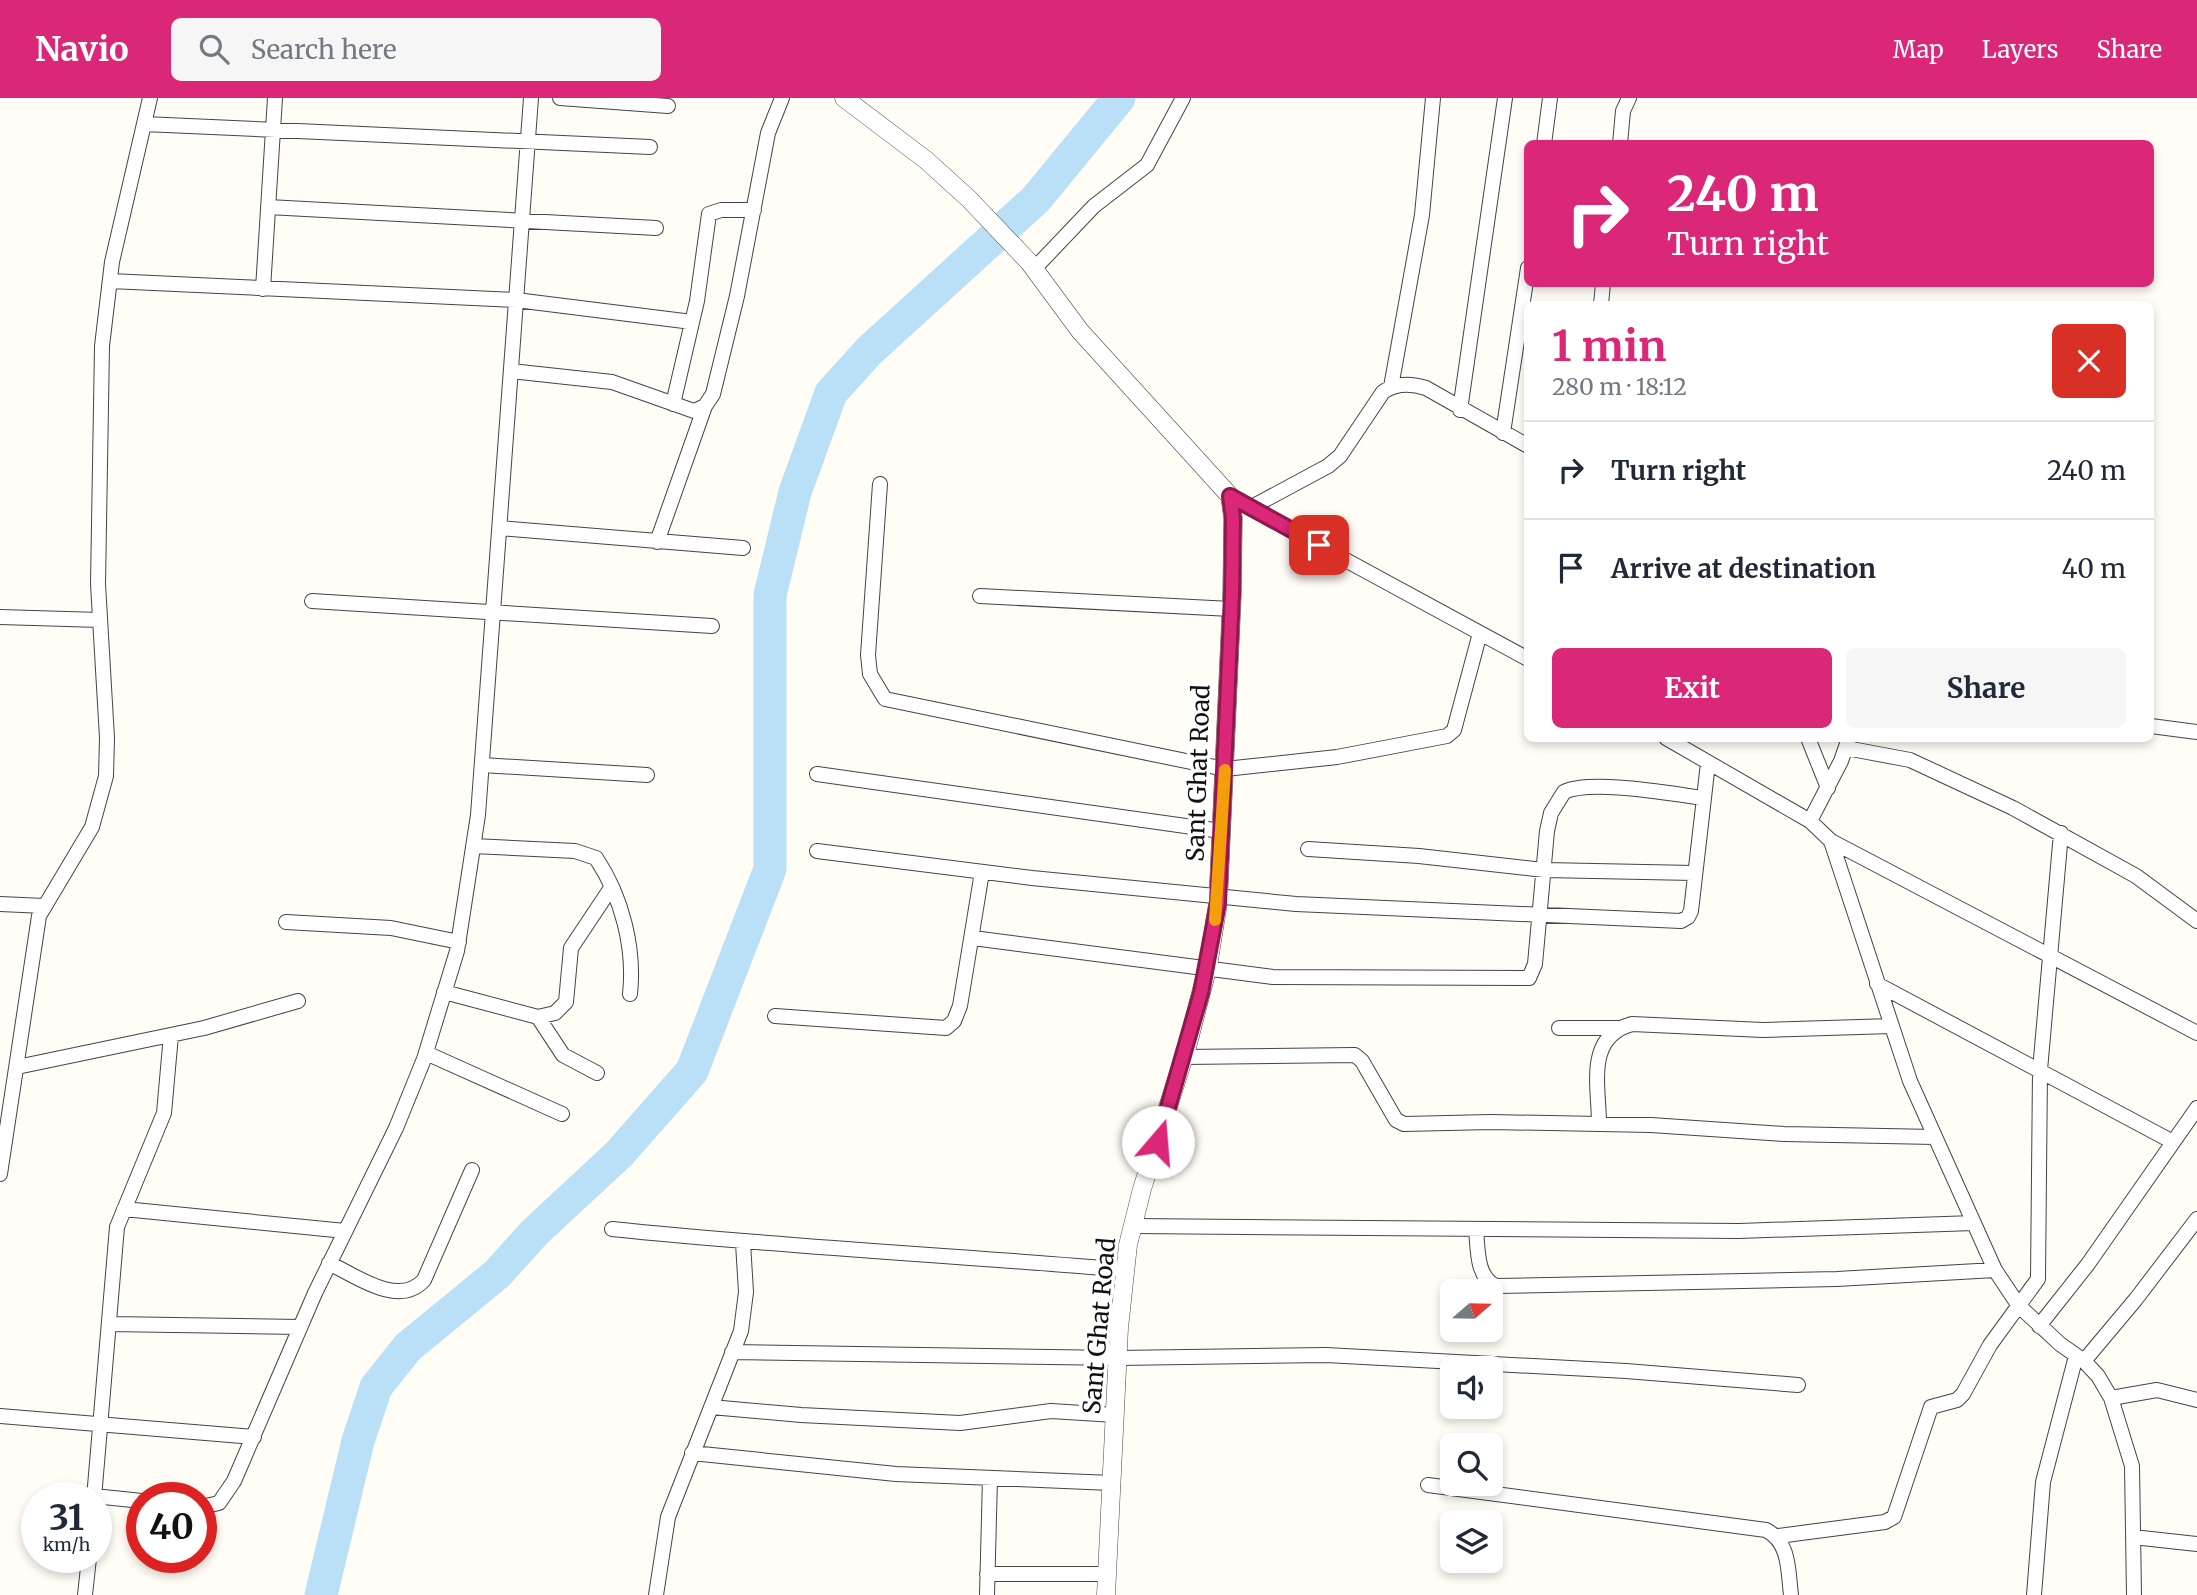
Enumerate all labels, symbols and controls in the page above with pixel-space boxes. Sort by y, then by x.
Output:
search box [171,18,661,81]
text: Navio [35,29,129,70]
icon: search [195,30,233,68]
text: Search here [251,33,396,66]
text: Map [1893,34,1944,65]
text: Layers [1982,34,2058,65]
text: Share [2096,34,2162,65]
text: 240 m [1667,163,1819,224]
icon: right [1552,168,1643,259]
text: Turn right [1667,224,1829,264]
text: 1 min [1552,320,1666,372]
button: close [2052,324,2126,398]
text: 280 m · 18:12 [1552,372,1687,401]
icon: right [1552,451,1590,489]
text: Turn right [1611,454,1746,487]
text: 240 m [2047,454,2126,487]
pin [1289,515,1349,575]
icon: arrive [1300,526,1338,564]
icon: arrive [1552,549,1590,587]
text: Arrive at destination [1611,552,1876,585]
text: 40 m [2062,552,2126,585]
button: Exit [1552,648,1832,728]
button: Share [1846,648,2126,728]
street label: Sant Ghat Road [1179,684,1217,862]
position arrow [1121,1105,1195,1179]
street label: Sant Ghat Road [1076,1236,1122,1416]
north arrow [1440,1279,1503,1342]
map controls [1440,1279,1503,1573]
button: sound [1440,1356,1503,1419]
button: search [1440,1433,1503,1496]
speed limit sign: 40 [126,1482,217,1573]
text: 31 [49,1496,84,1540]
button: layers [1440,1510,1503,1573]
text: km/h [43,1533,90,1556]

